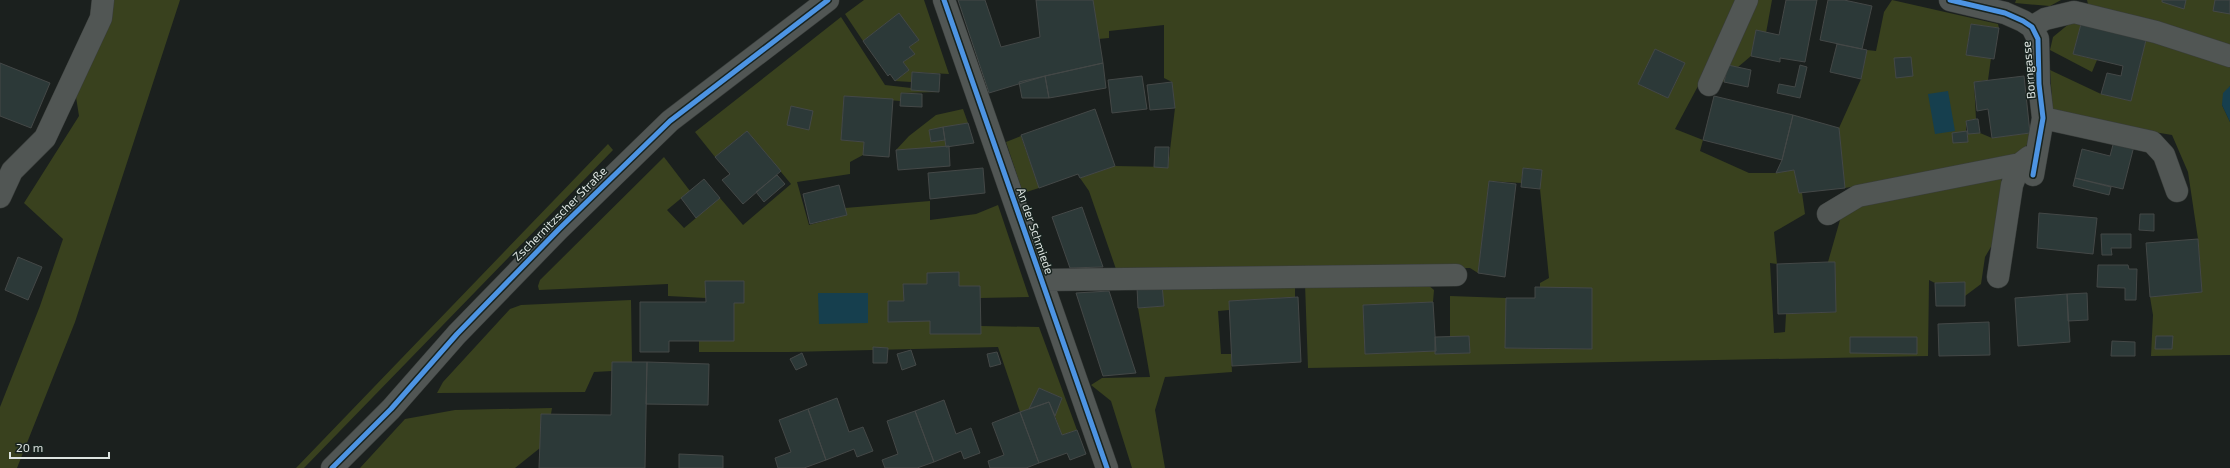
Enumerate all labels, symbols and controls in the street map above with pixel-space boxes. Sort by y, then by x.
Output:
street label: Borngasse [2019,41,2038,100]
street label: Zschernitzscher Straße [509,163,609,263]
street label: An der Schmiede [1015,186,1057,276]
scale bar [10,434,109,460]
text: 20 m [16,440,43,454]

